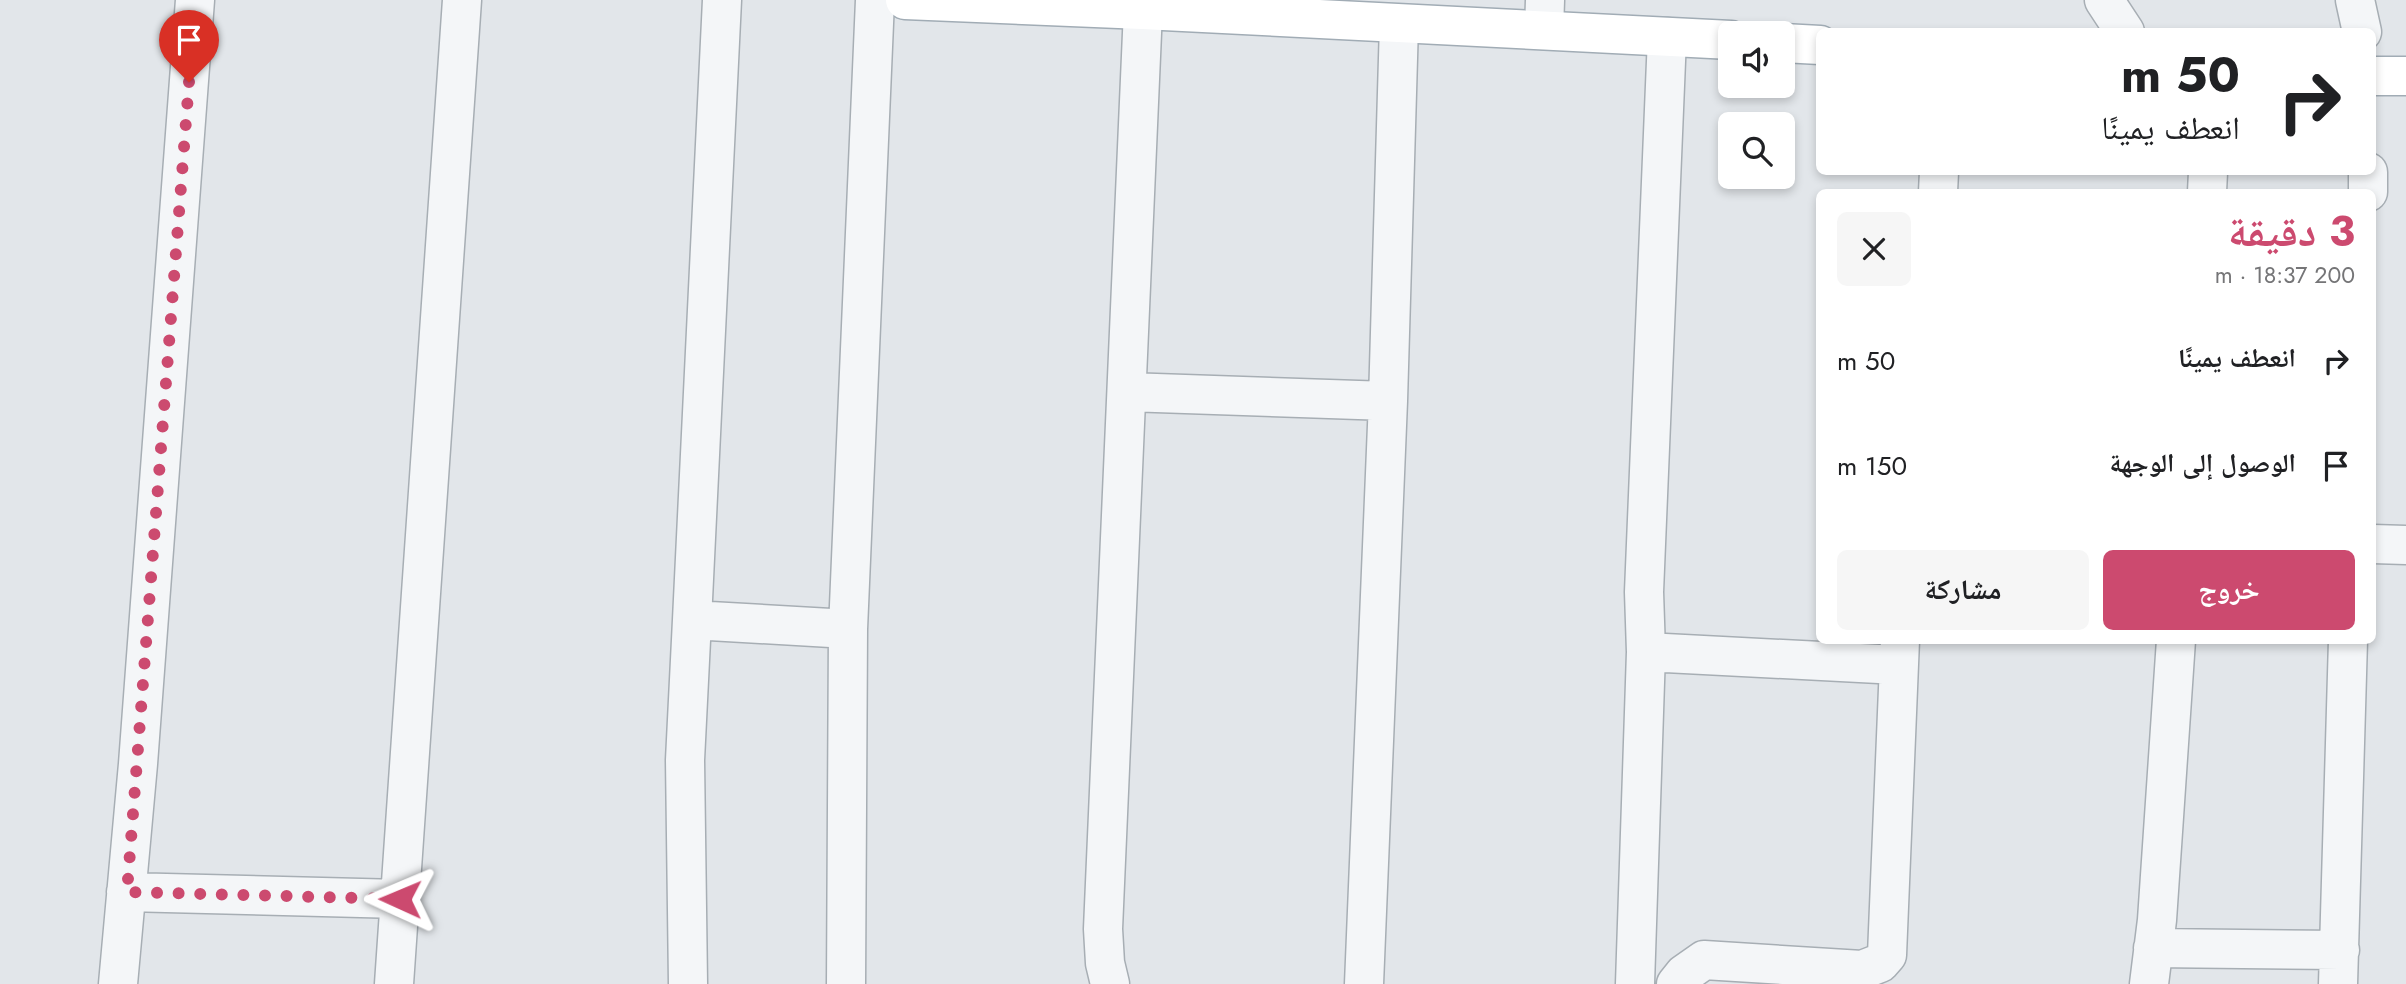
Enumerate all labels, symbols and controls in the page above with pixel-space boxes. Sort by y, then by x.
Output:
pin [159,10,219,82]
icon: arrive [170,21,208,59]
map controls [1718,21,1795,189]
button: sound [1718,21,1795,98]
text: 50 m [2121,40,2240,110]
icon: right [2264,56,2355,147]
text: انعطف يمينًا [2101,105,2240,151]
button: search [1718,112,1795,189]
text: 3 دقيقة [2228,201,2355,262]
button: close [1837,212,1911,286]
text: 200 m · 18:37 [2215,258,2355,292]
text: انعطف يمينًا [2178,339,2296,377]
text: 50 m [1837,342,1895,380]
icon: right [2317,342,2355,380]
text: الوصول إلى الوجهة [2109,444,2296,482]
text: 150 m [1837,447,1907,485]
icon: arrive [2317,447,2355,485]
button: مشاركة [1837,550,2089,630]
button: خروج [2103,550,2355,630]
position arrow [363,862,437,936]

